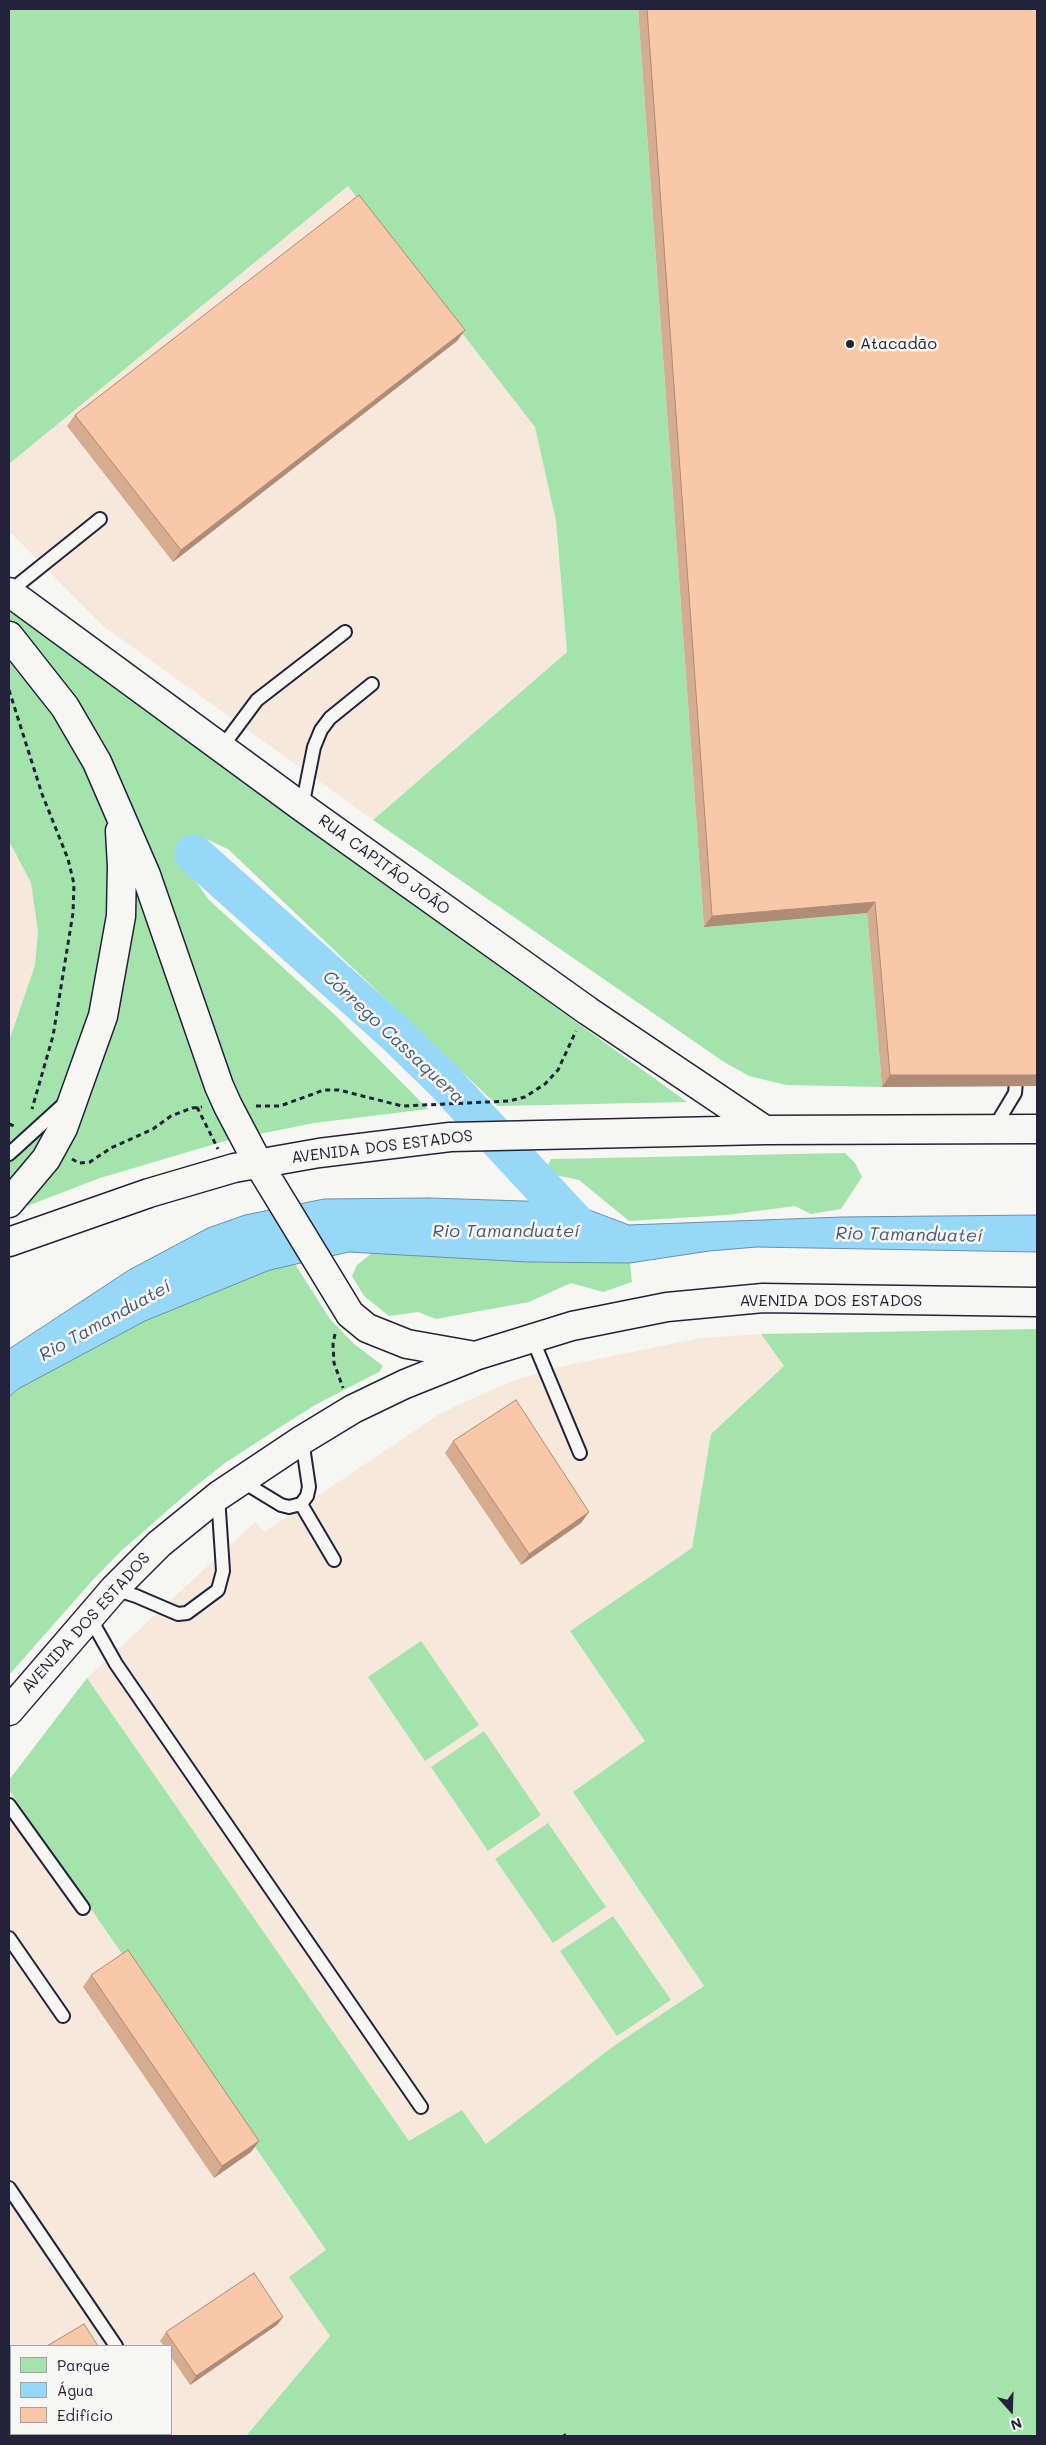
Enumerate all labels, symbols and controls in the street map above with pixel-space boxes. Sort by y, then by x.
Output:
place label: Atacadão [860,334,937,354]
marker: Atacadão [844,338,856,350]
street label: RUA CAPITÃO JOÃO [315,811,453,919]
water label: Córrego Cassaquera [318,966,468,1108]
street label: AVENIDA DOS ESTADOS [290,1126,474,1168]
water label: Rio Tamanduateí [432,1220,580,1242]
water label: Rio Tamanduateí [835,1223,983,1247]
water label: Rio Tamanduateí [35,1276,175,1366]
street label: AVENIDA DOS ESTADOS [740,1291,922,1311]
street label: AVENIDA DOS ESTADOS [18,1549,154,1697]
legend [10,2345,172,2435]
text: Parque [57,2355,110,2375]
text: Água [57,2380,94,2400]
north arrow [986,2385,1036,2435]
text: Edifício [57,2405,113,2425]
text: N [1008,2414,1025,2435]

